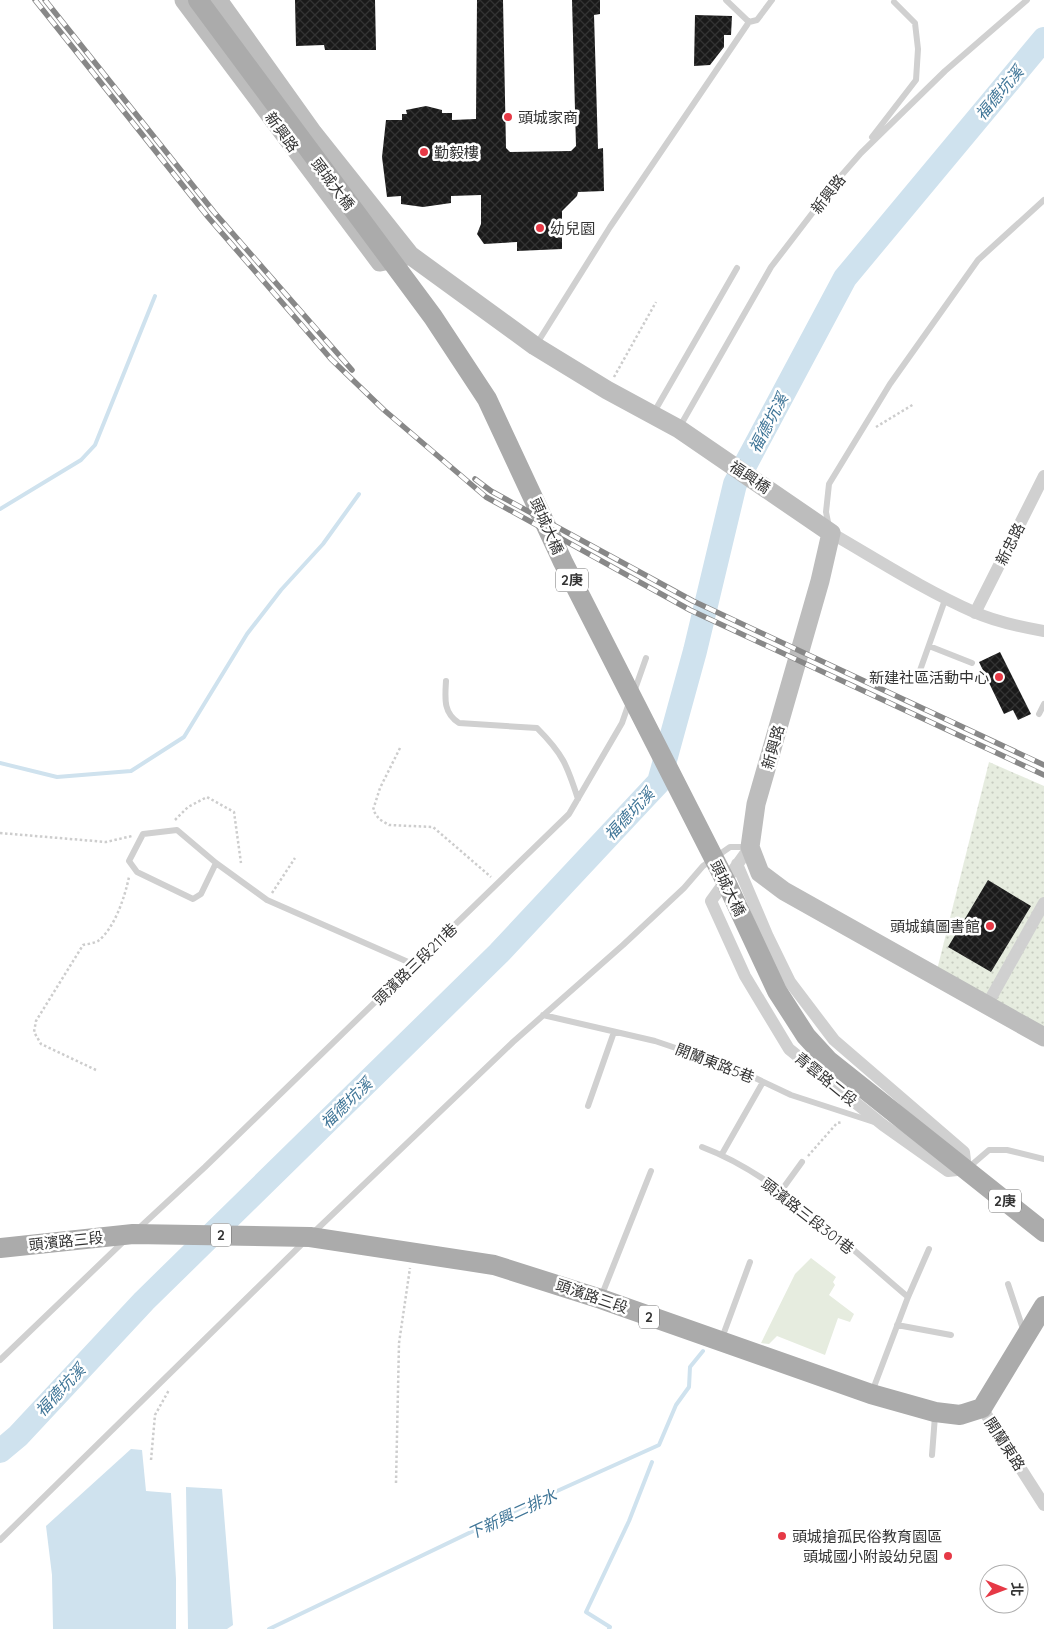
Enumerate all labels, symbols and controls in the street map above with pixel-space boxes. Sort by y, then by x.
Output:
water label: 福德坑溪 [971,61,1029,124]
street label: 新興路 [261,108,303,156]
place label: 頭城家商 [518,108,578,127]
marker: 頭城家商 [502,111,514,123]
place label: 勤毅樓 [434,143,479,162]
marker: 勤毅樓 [418,146,430,158]
street label: 頭城大橋 [307,154,359,214]
street label: 新興路 [807,170,849,218]
place label: 幼兒園 [550,219,595,238]
marker: 幼兒園 [534,222,546,234]
water label: 福德坑溪 [744,388,793,456]
street label: 福興橋 [726,457,774,497]
street label: 頭城大橋 [526,495,568,557]
street label: 新忠路 [991,520,1029,568]
road number: 2庚 [556,568,588,592]
place label: 新建社區活動中心 [869,668,989,687]
marker: 新建社區活動中心 [993,671,1005,683]
street label: 新興路 [758,723,788,771]
water label: 福德坑溪 [600,782,659,844]
street label: 頭城大橋 [706,857,750,919]
place label: 頭城鎮圖書館 [890,917,980,936]
street label: 頭濱路三段211巷 [369,919,461,1009]
marker: 頭城鎮圖書館 [984,920,996,932]
street label: 開蘭東路5巷 [673,1039,757,1087]
street label: 青雲路二段 [791,1048,861,1110]
water label: 福德坑溪 [316,1072,377,1132]
street label: 頭濱路三段301巷 [758,1174,858,1258]
road number: 2庚 [989,1190,1021,1212]
road number: 2 [211,1224,231,1246]
street label: 頭濱路三段 [28,1228,104,1254]
street label: 頭濱路三段 [553,1275,631,1317]
road number: 2 [639,1305,659,1328]
water label: 福德坑溪 [31,1358,90,1420]
street label: 開蘭東路 [981,1414,1029,1474]
water label: 下新興二排水 [464,1484,561,1543]
place label: 頭城搶孤民俗教育園區 [792,1527,942,1546]
marker: 頭城搶孤民俗教育園區 [776,1530,788,1542]
place label: 頭城國小附設幼兒園 [803,1547,938,1566]
marker: 頭城國小附設幼兒園 [942,1550,954,1562]
north arrow [979,1564,1029,1614]
text: 北 [1008,1582,1026,1596]

